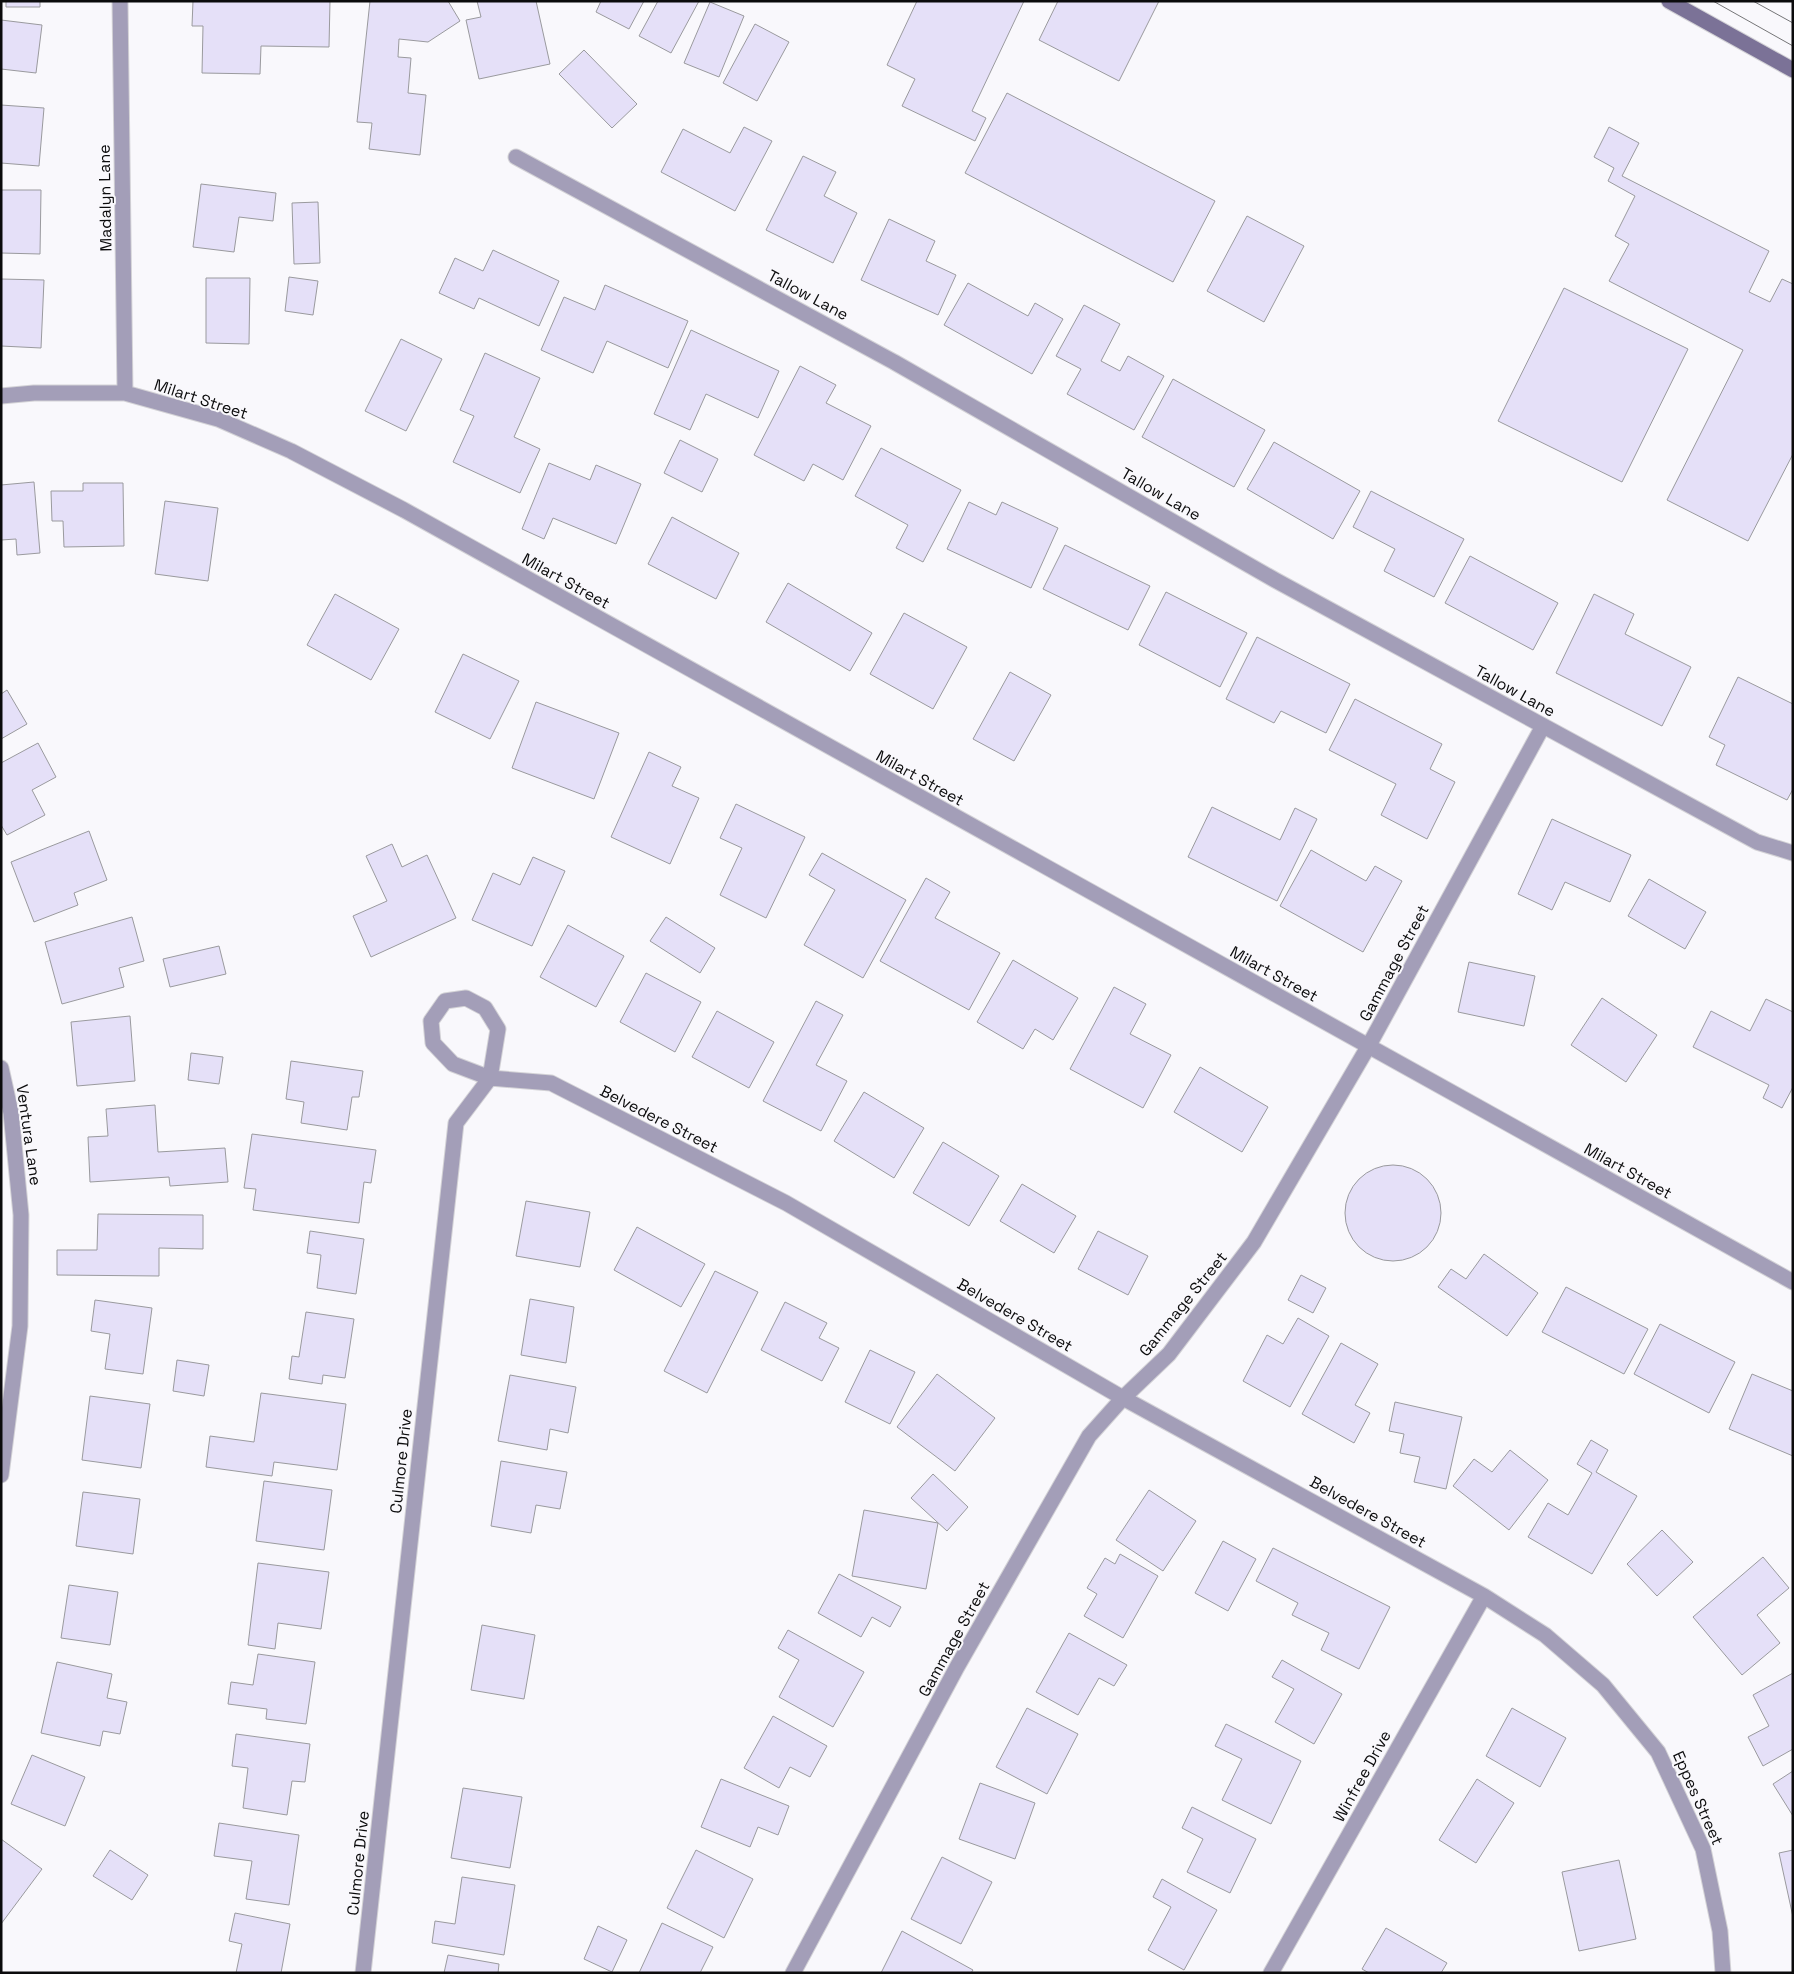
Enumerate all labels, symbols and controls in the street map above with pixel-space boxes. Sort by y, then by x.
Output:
street label: Madalyn Lane [94,144,116,252]
street label: Tallow Lane [764,265,852,325]
street label: Milart Street [151,374,251,424]
street label: Tallow Lane [1117,463,1205,525]
street label: Milart Street [518,548,614,614]
street label: Tallow Lane [1471,660,1559,722]
street label: Milart Street [872,745,968,811]
street label: Gammage Street [1354,901,1434,1025]
street label: Milart Street [1226,941,1322,1007]
street label: Belvedere Street [596,1080,722,1158]
street label: Ventura Lane [12,1083,46,1187]
street label: Milart Street [1580,1138,1676,1204]
street label: Gammage Street [1134,1247,1232,1361]
street label: Belvedere Street [954,1273,1076,1357]
street label: Culmore Drive [385,1408,417,1514]
street label: Belvedere Street [1306,1471,1430,1553]
street label: Gammage Street [914,1577,994,1701]
street label: Winfree Drive [1328,1726,1396,1826]
street label: Eppes Street [1668,1748,1728,1848]
street label: Culmore Drive [342,1810,374,1916]

